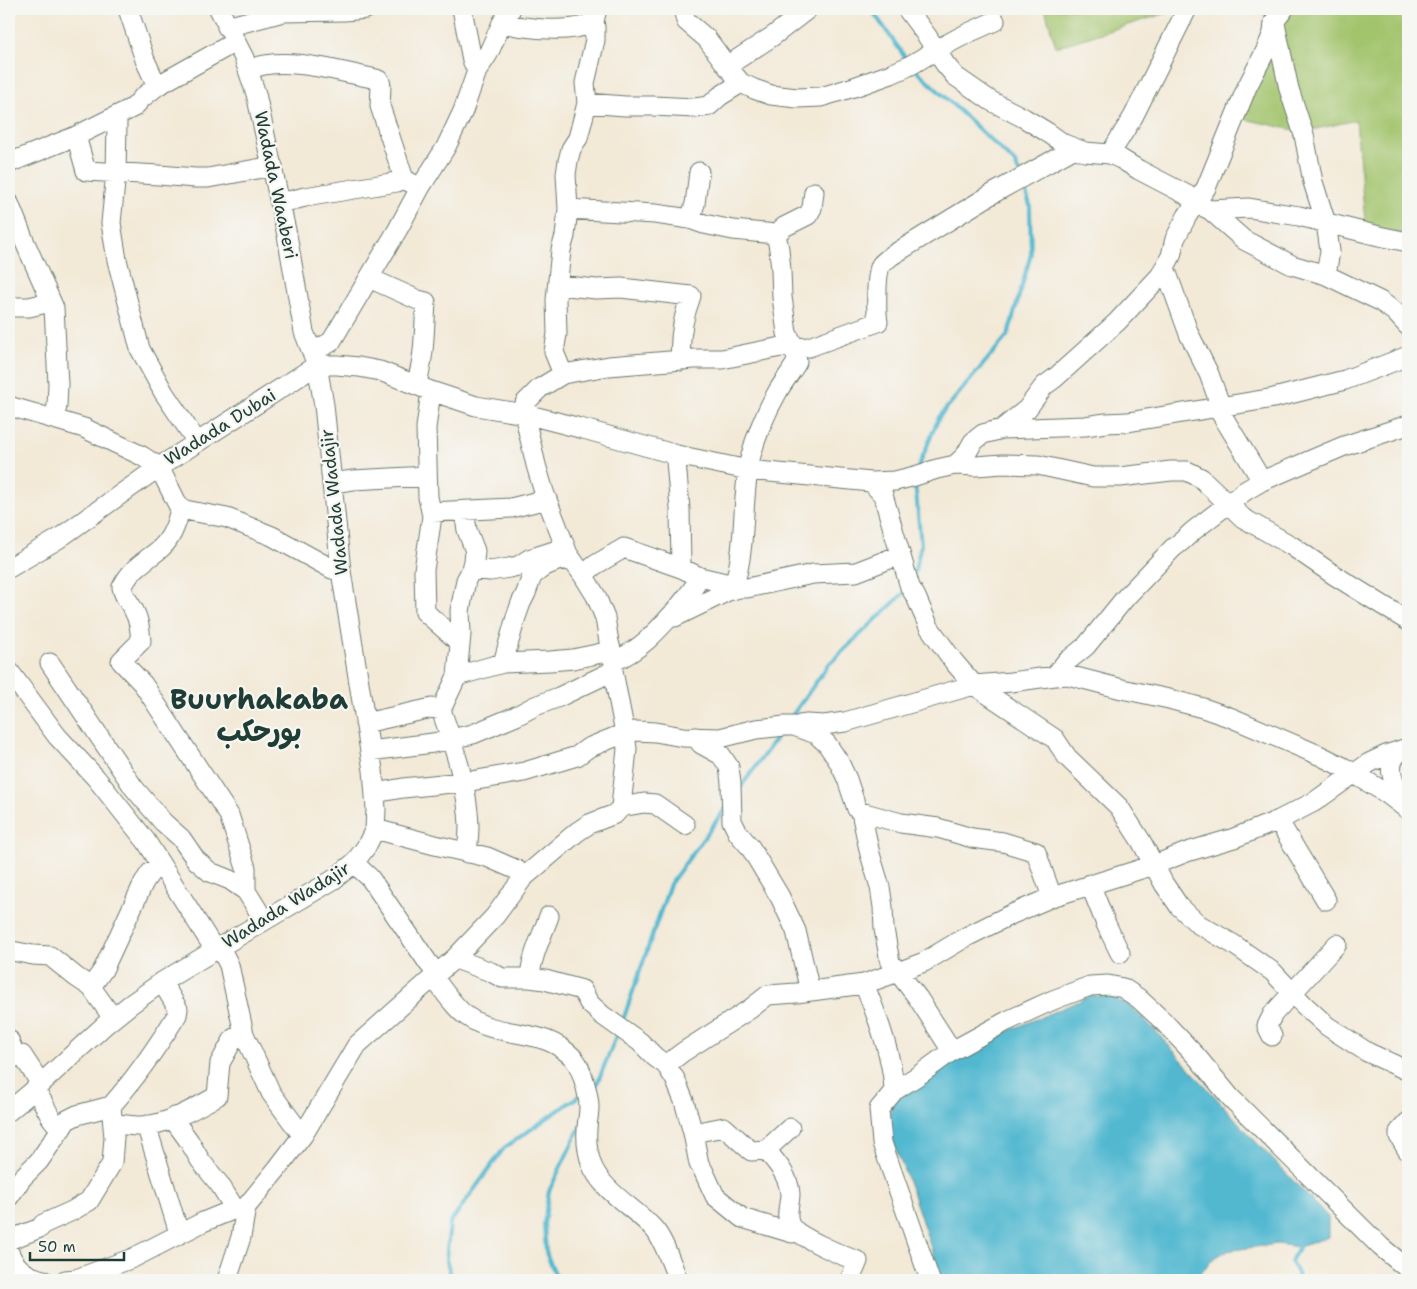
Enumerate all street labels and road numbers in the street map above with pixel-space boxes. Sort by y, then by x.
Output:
street label: Wadada Waaberi [249,109,303,261]
street label: Wadada Dubai [159,383,281,471]
street label: Wadada Wadajir [314,428,354,576]
street label: Wadada Wadajir [217,856,355,954]

